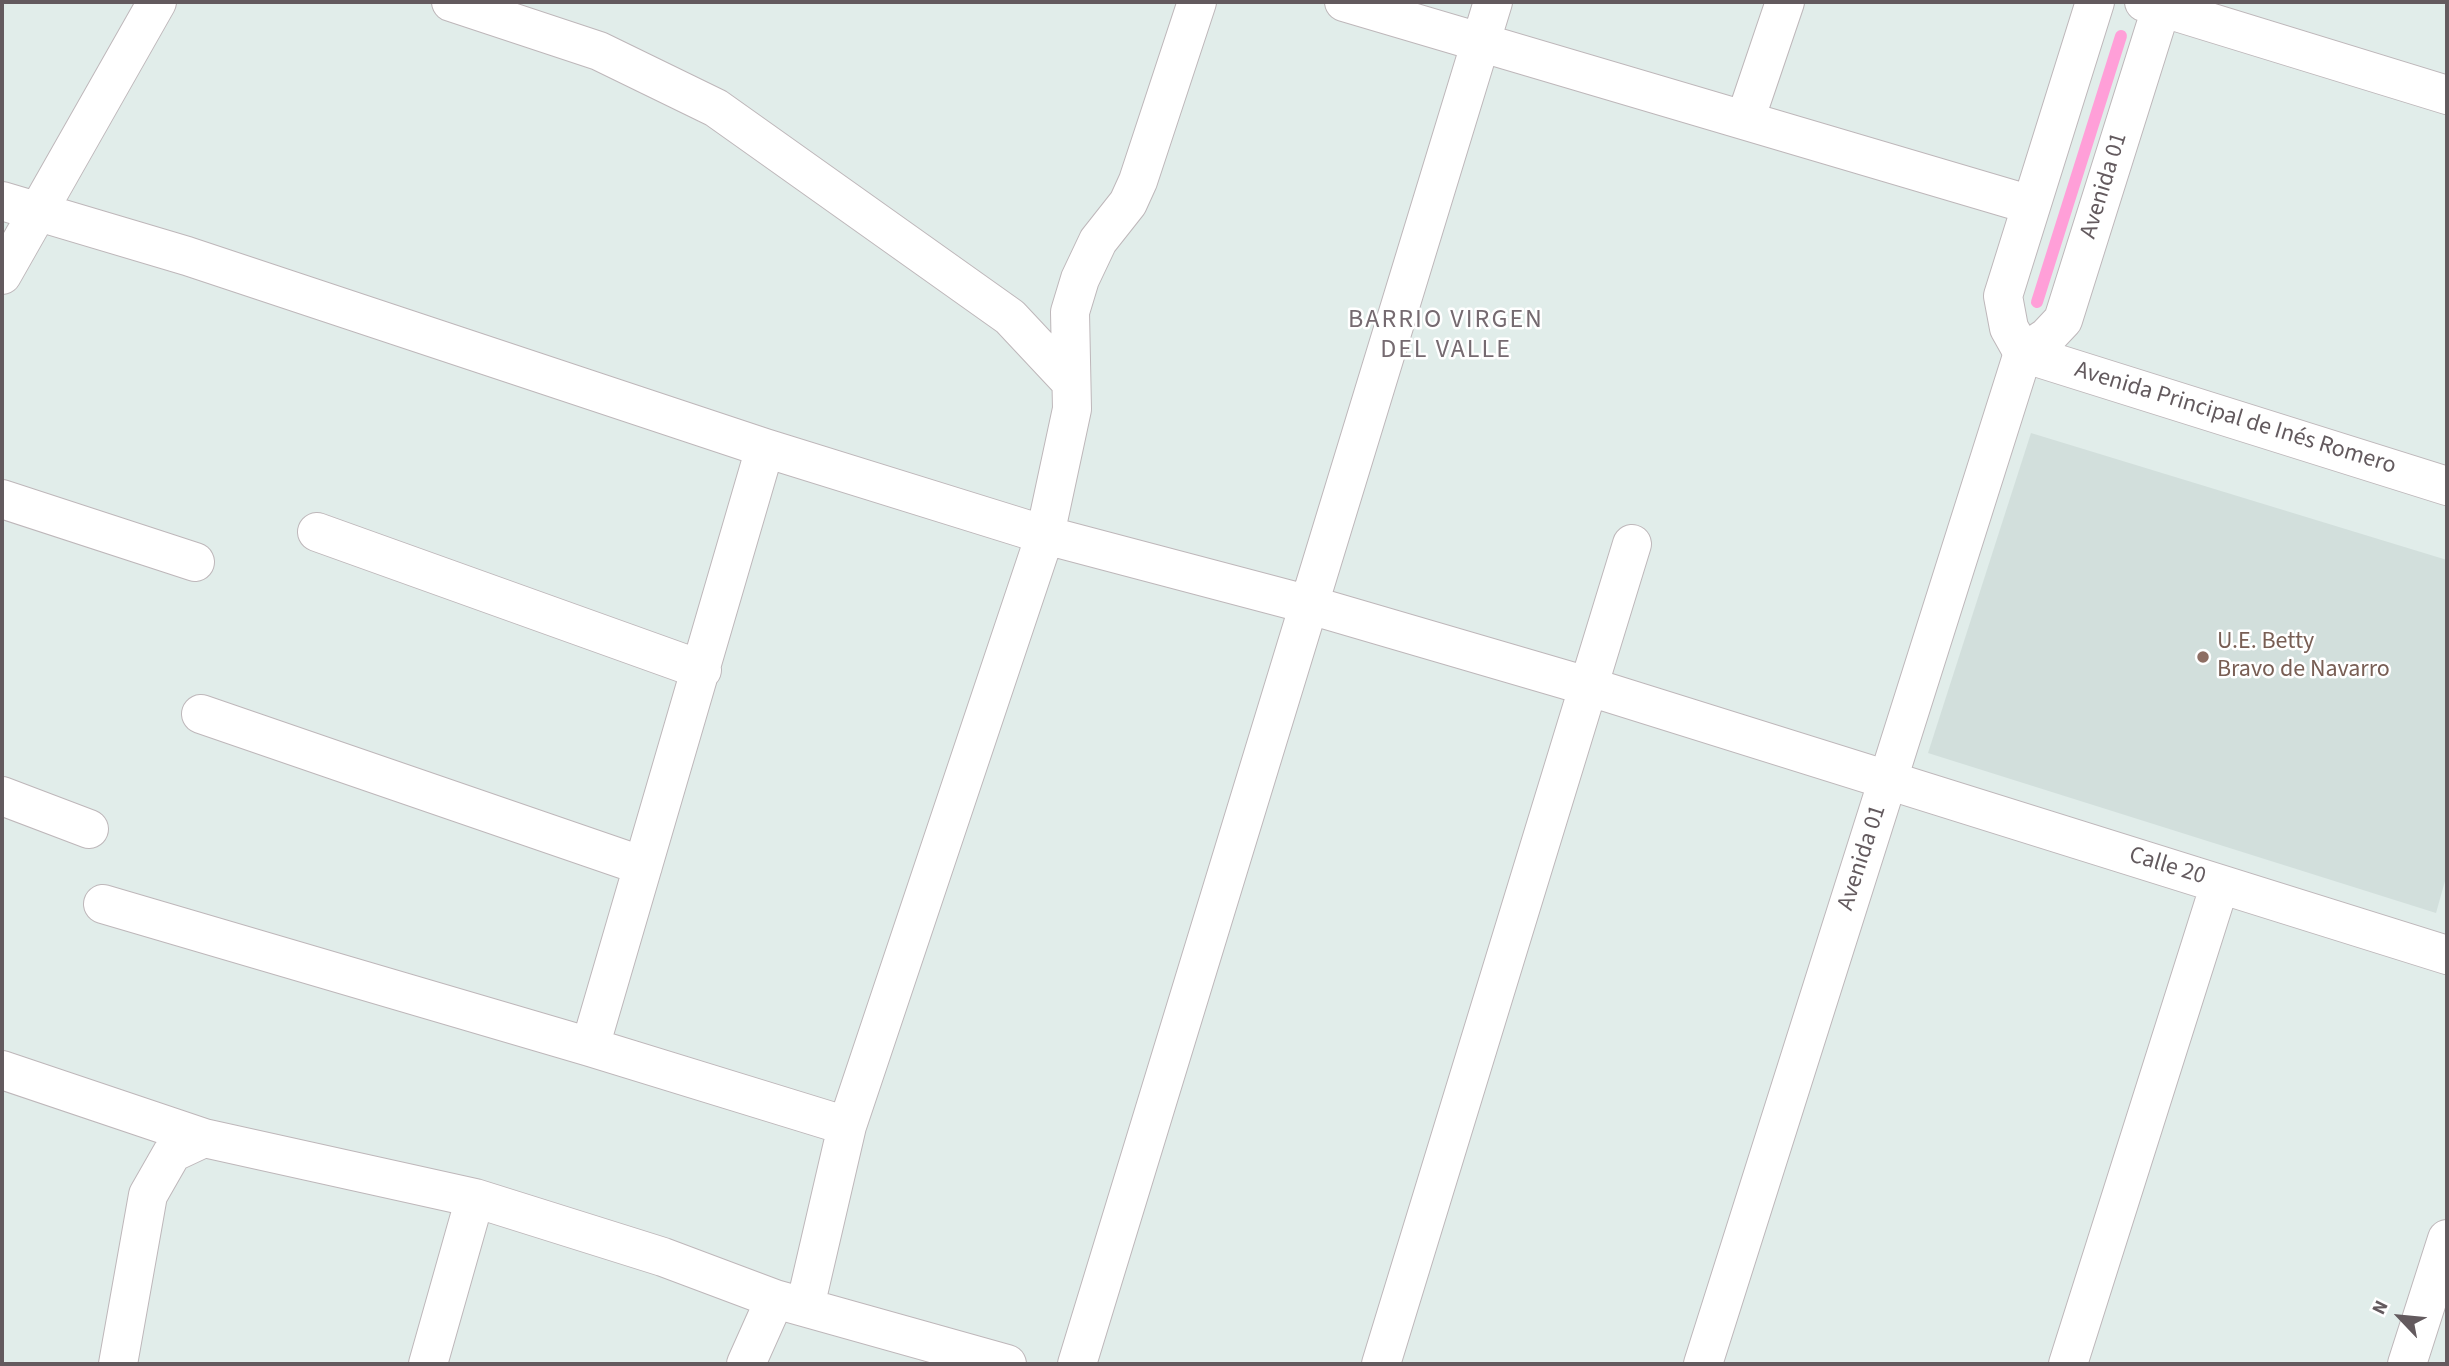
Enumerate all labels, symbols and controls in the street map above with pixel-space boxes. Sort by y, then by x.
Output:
street label: Avenida 01 [2075,130,2135,242]
district label: BARRIO VIRGEN DEL VALLE [1350,305,1542,366]
street label: Avenida Principal de Inés Romero [2071,356,2399,482]
place label: U.E. Betty Bravo de Navarro [2217,629,2390,685]
marker: U.E. Betty Bravo de Navarro [2195,649,2211,665]
street label: Avenida 01 [1832,802,1894,914]
street label: Calle 20 [2125,842,2209,892]
north arrow [2365,1282,2435,1352]
text: N [2366,1296,2396,1319]

